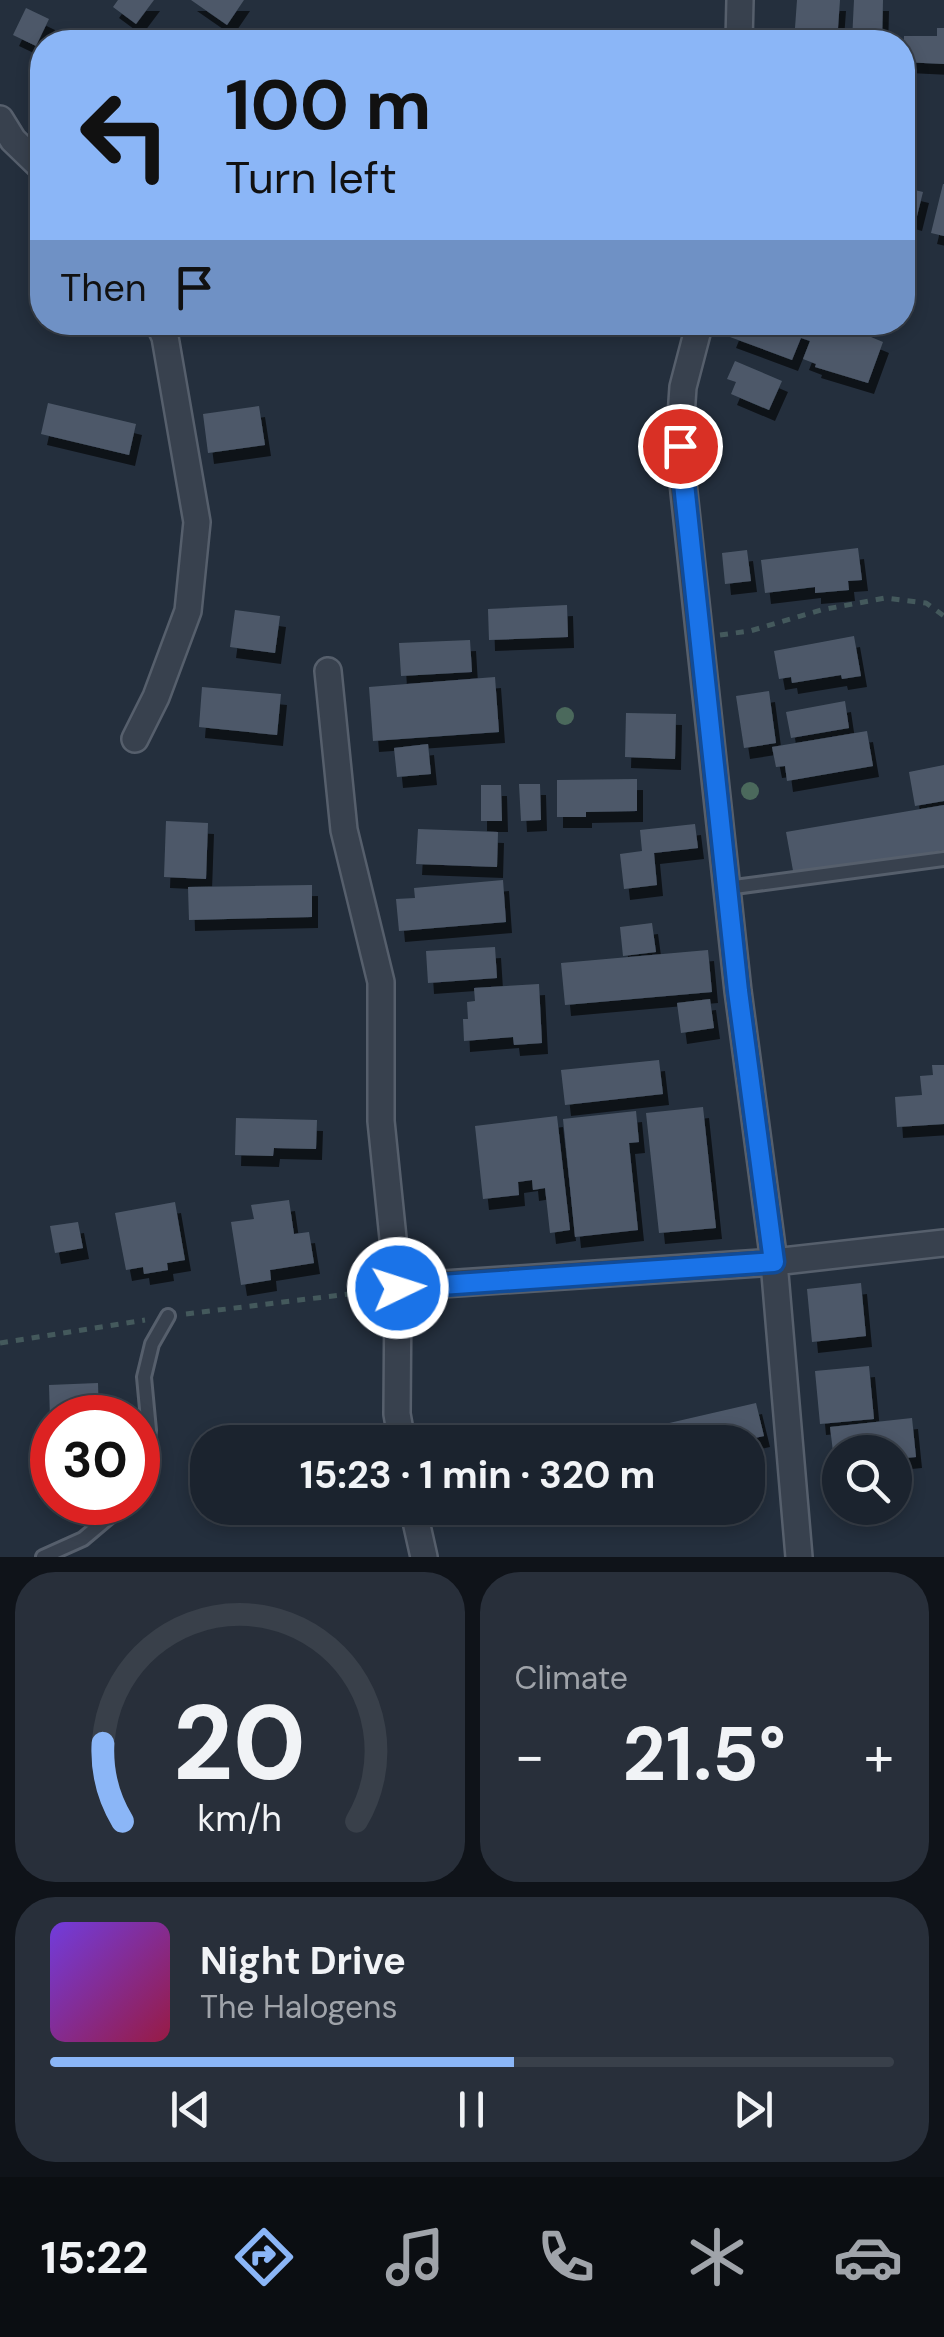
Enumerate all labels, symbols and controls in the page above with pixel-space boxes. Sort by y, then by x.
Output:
text: 100 m [225,60,431,151]
icon: left [60,70,190,200]
text: Turn left [225,148,397,207]
icon: arrive [167,260,222,315]
text: Then [60,263,147,313]
pin [638,404,723,489]
icon: arrive [653,419,708,474]
position arrow [346,1236,450,1340]
speed limit sign: 30 [30,1395,160,1525]
map controls [822,1435,912,1525]
button: search [822,1435,912,1525]
text: 15:23 · 1 min · 320 m [300,1450,655,1500]
text: Climate [515,1657,628,1699]
text: 20 [173,1676,306,1811]
text: 21.5° [623,1706,786,1803]
text: − [515,1720,545,1792]
text: + [864,1720,894,1792]
text: km/h [198,1796,282,1842]
text: Night Drive [200,1936,406,1986]
text: The Halogens [200,1986,398,2028]
icon: previous [163,2082,218,2137]
icon: pause [444,2082,499,2137]
icon: next [726,2082,781,2137]
icon: directions [229,2222,299,2292]
icon: music [380,2222,450,2292]
icon: phone [531,2222,601,2292]
icon: climate [682,2222,752,2292]
icon: car [833,2222,903,2292]
text: 15:22 [41,2228,148,2287]

